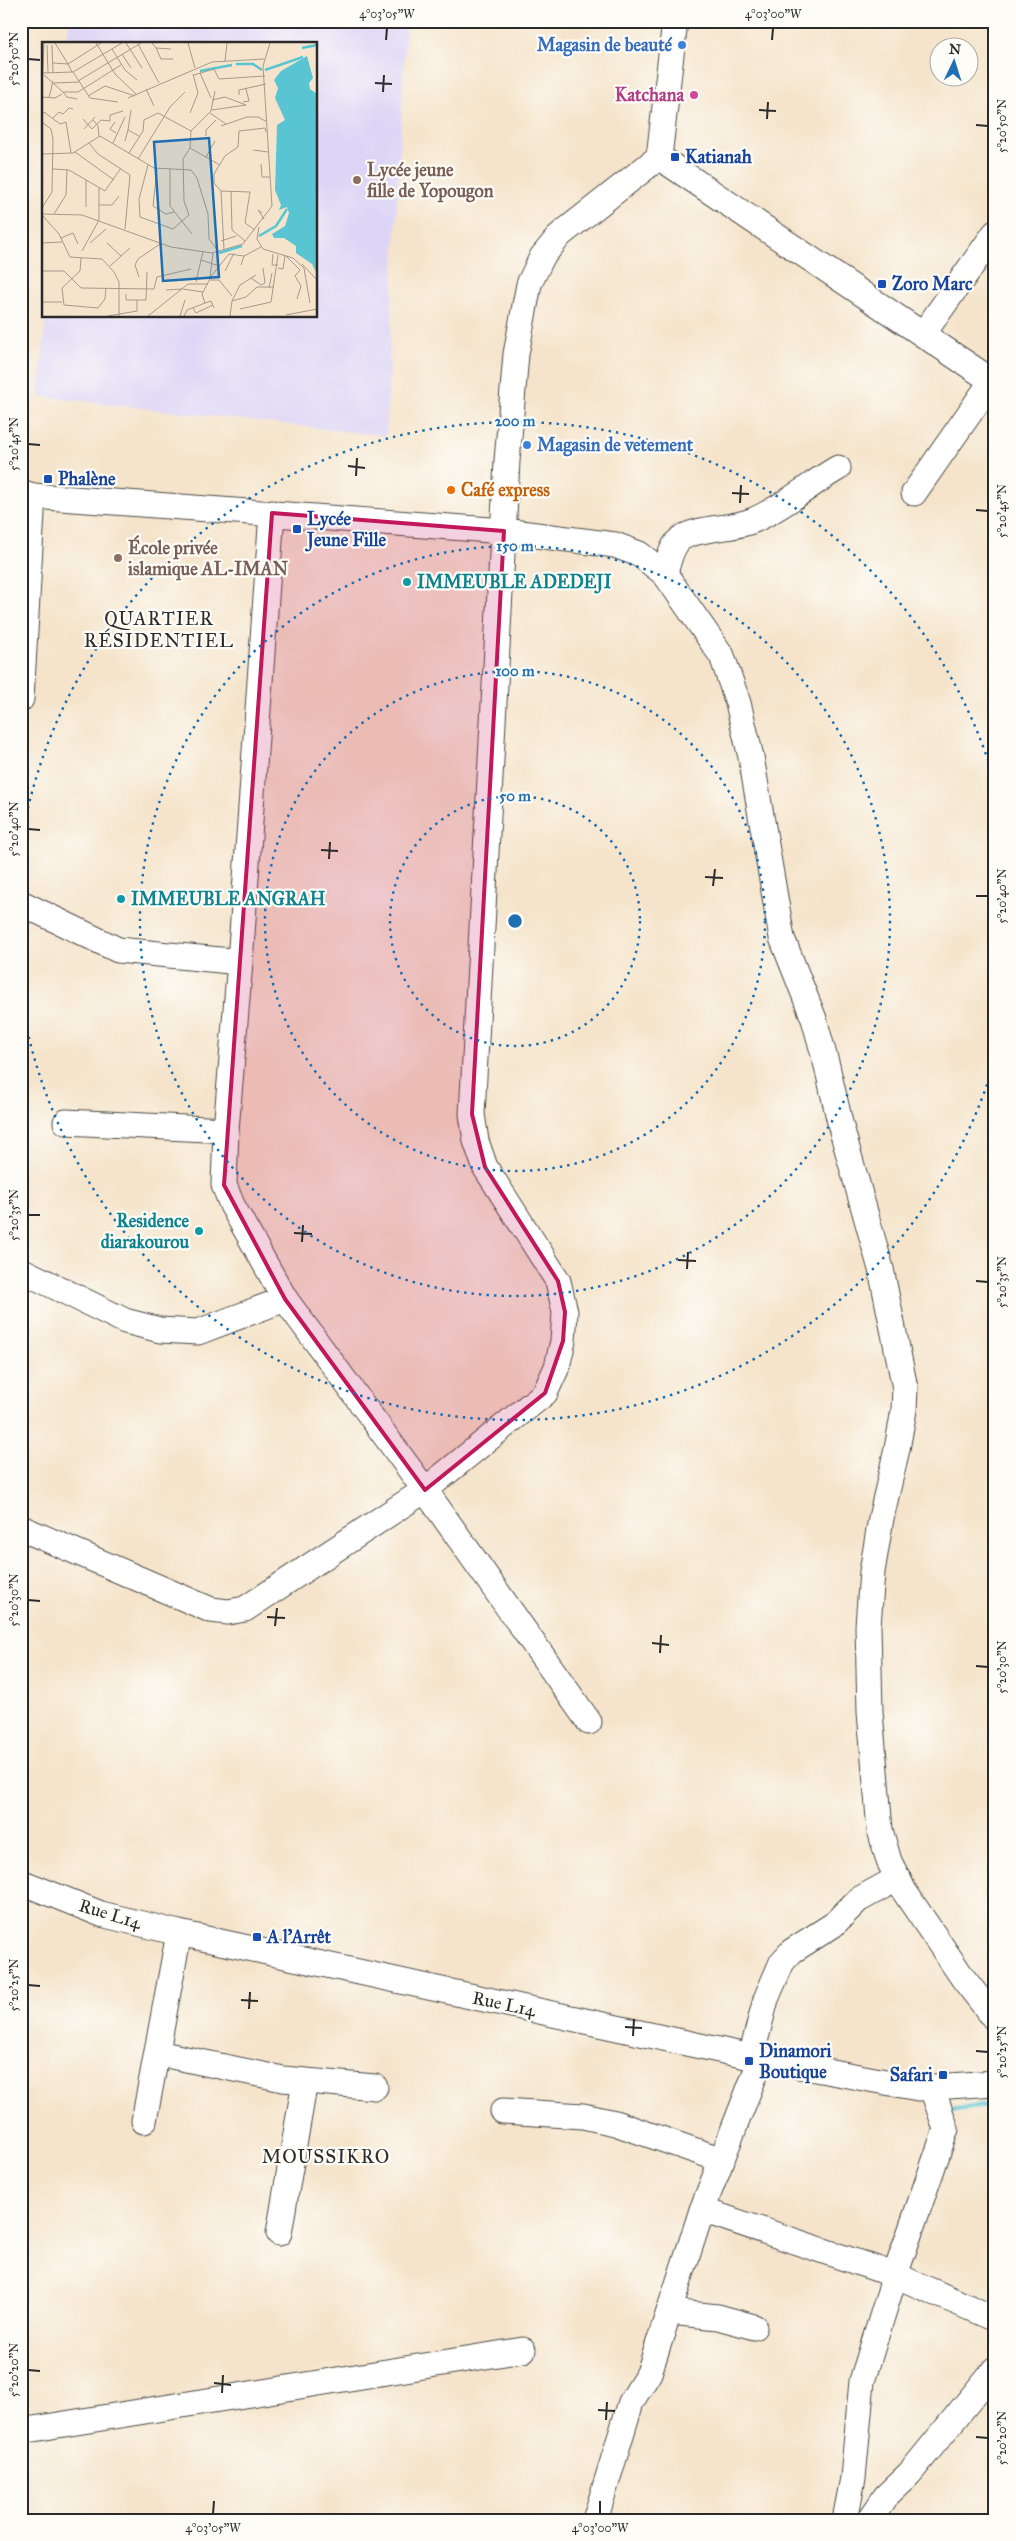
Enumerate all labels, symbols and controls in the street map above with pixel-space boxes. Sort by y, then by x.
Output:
text: 4°03'05"W [359,7,415,21]
text: 4°03'00"W [745,7,802,21]
text: 5°20'50"N [7,32,21,86]
place label: Magasin de beauté [537,34,673,57]
north arrow [928,38,978,88]
marker: Magasin de beauté [676,39,688,51]
text: N [948,41,962,58]
inset map [42,42,318,318]
place label: Katchana [615,84,684,106]
marker: Katchana [688,89,700,101]
text: 5°20'50"N [995,99,1009,153]
place label: Katianah [685,146,753,168]
marker: Katianah [669,151,681,163]
place label: Lycée jeune fille de Yopougon [367,159,494,203]
marker: Lycée jeune fille de Yopougon [351,174,363,186]
place label: Zoro Marc [892,273,973,295]
marker: Zoro Marc [876,278,888,290]
text: 200 m [495,412,536,430]
text: 5°20'45"N [7,417,21,471]
place label: Magasin de vetement [537,434,694,457]
marker: Magasin de vetement [521,439,533,451]
place label: Phalène [58,468,116,490]
marker: Phalène [42,473,54,485]
place label: Café express [461,479,550,502]
marker: Café express [445,484,457,496]
text: 5°20'45"N [995,484,1009,538]
place label: Lycée Jeune Fille [305,508,387,552]
marker: Lycée Jeune Fille [291,523,303,535]
place label: École privée islamique AL-IMAN [128,534,289,581]
text: 150 m [496,537,534,555]
marker: École privée islamique AL-IMAN [112,552,124,564]
place label: IMMEUBLE ADEDEJI [417,571,612,594]
marker: IMMEUBLE ADEDEJI [401,576,413,588]
district label: QUARTIER RÉSIDENTIEL [84,607,234,652]
text: 100 m [495,662,535,680]
text: 50 m [499,787,531,805]
text: 5°20'40"N [7,801,21,857]
text: 5°20'40"N [995,868,1009,924]
place label: IMMEUBLE ANGRAH [131,888,326,910]
marker: IMMEUBLE ANGRAH [115,893,127,905]
centre of rings [506,912,524,930]
text: 5°20'35"N [7,1189,21,1241]
place label: Residence diarakourou [101,1210,189,1253]
marker: Residence diarakourou [193,1225,205,1237]
text: 5°20'35"N [995,1256,1009,1308]
text: 5°20'30"N [7,1573,21,1627]
text: 5°20'30"N [995,1640,1009,1694]
street label: Rue L14 [76,1894,145,1934]
place label: A l'Arrêt [266,1926,332,1948]
marker: A l'Arrêt [251,1931,263,1943]
text: 5°20'25"N [7,1959,21,2012]
street label: Rue L14 [470,1987,538,2022]
text: 5°20'25"N [995,2026,1009,2079]
place label: Dinamori Boutique [759,2040,832,2084]
marker: Dinamori Boutique [743,2055,755,2067]
place label: Safari [890,2064,934,2086]
marker: Safari [937,2069,949,2081]
district label: MOUSSIKRO [262,2145,390,2168]
text: 5°20'20"N [7,2343,21,2397]
text: 5°20'20"N [995,2411,1009,2465]
text: 4°03'05"W [185,2521,241,2535]
text: 4°03'00"W [572,2521,629,2535]

